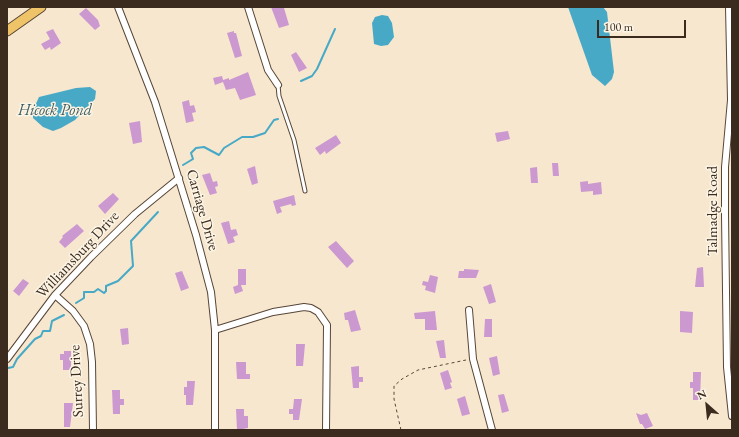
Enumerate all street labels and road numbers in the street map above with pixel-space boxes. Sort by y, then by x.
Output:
street label: Talmadge Road [704,166,722,256]
street label: Carriage Drive [182,167,222,253]
street label: Williamsburg Drive [33,208,123,302]
street label: Surrey Drive [66,344,88,418]

